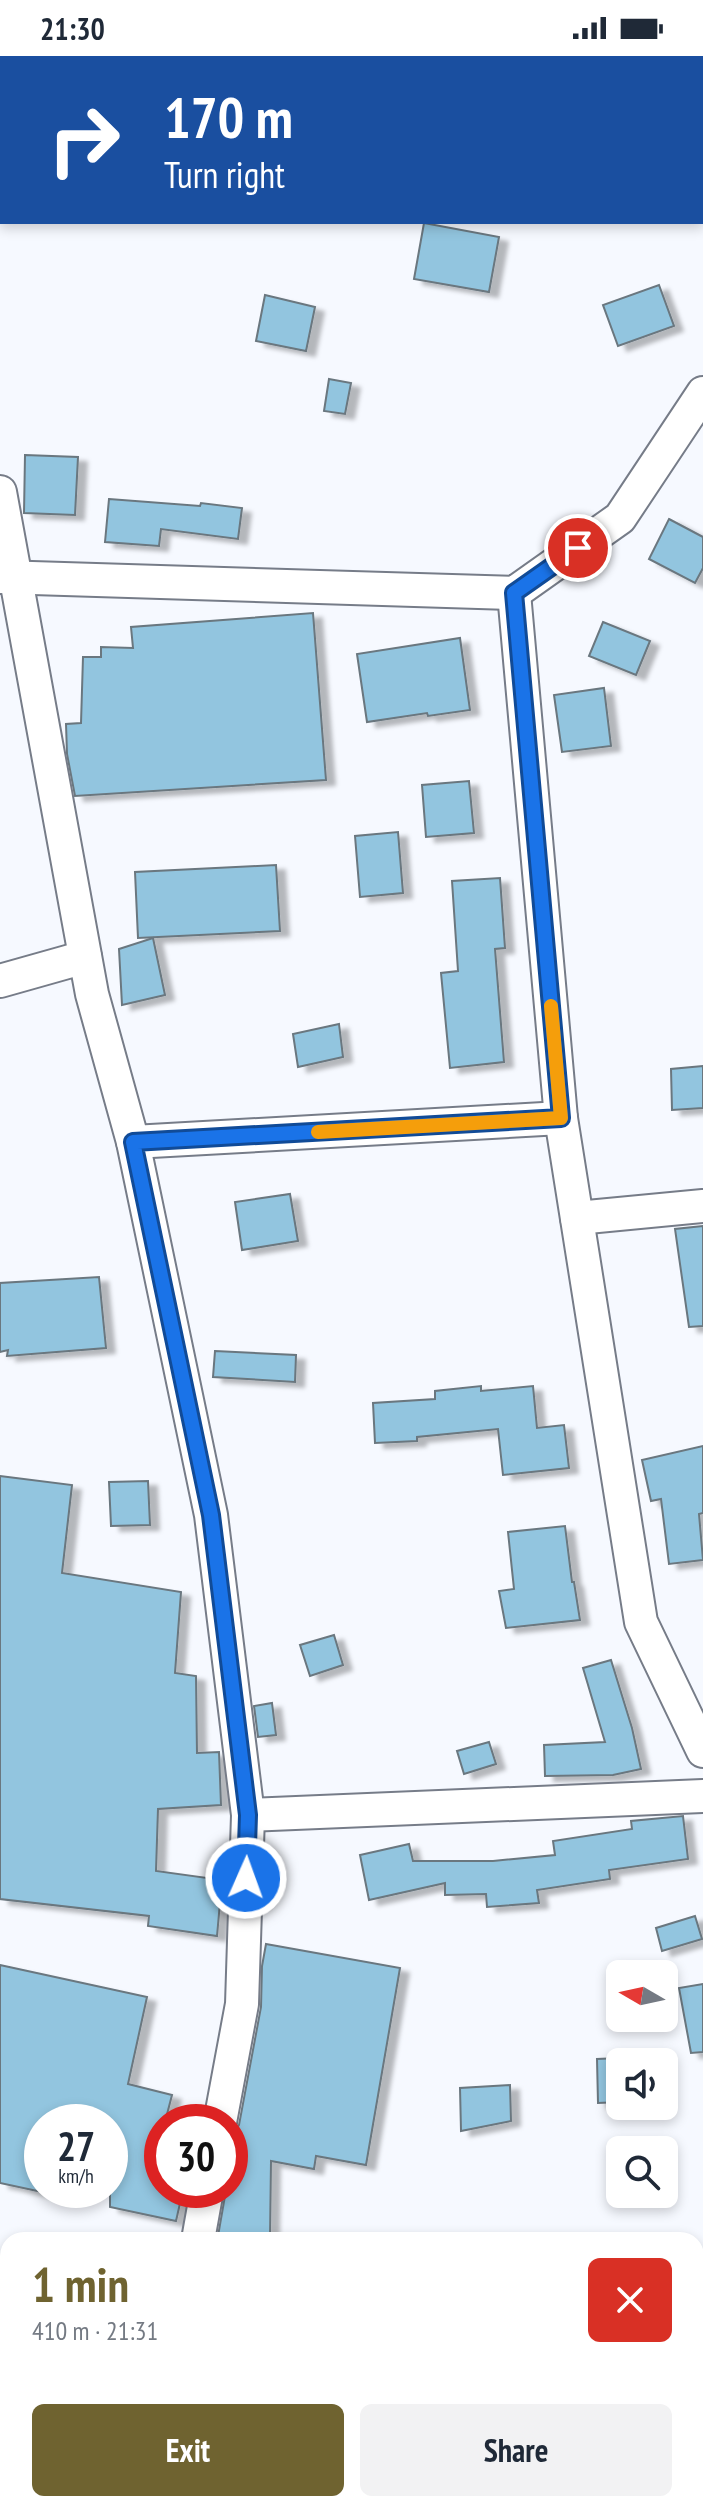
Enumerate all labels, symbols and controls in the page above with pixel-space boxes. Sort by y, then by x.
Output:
text: 21:30 [40,9,105,48]
text: 170 m [164,81,293,153]
icon: right [32,88,136,192]
text: Turn right [164,151,285,198]
pin [544,514,612,582]
icon: arrive [556,526,600,570]
position arrow [204,1836,288,1920]
north arrow [606,1960,678,2032]
map controls [606,1960,678,2208]
button: sound [606,2048,678,2120]
speed limit sign: 30 [144,2104,248,2208]
text: 27 [57,2120,95,2172]
button: search [606,2136,678,2208]
text: km/h [58,2163,94,2189]
text: 1 min [32,2253,129,2315]
button: close [588,2258,672,2342]
text: 410 m · 21:31 [32,2314,158,2347]
button: Exit [32,2404,344,2496]
button: Share [360,2404,672,2496]

